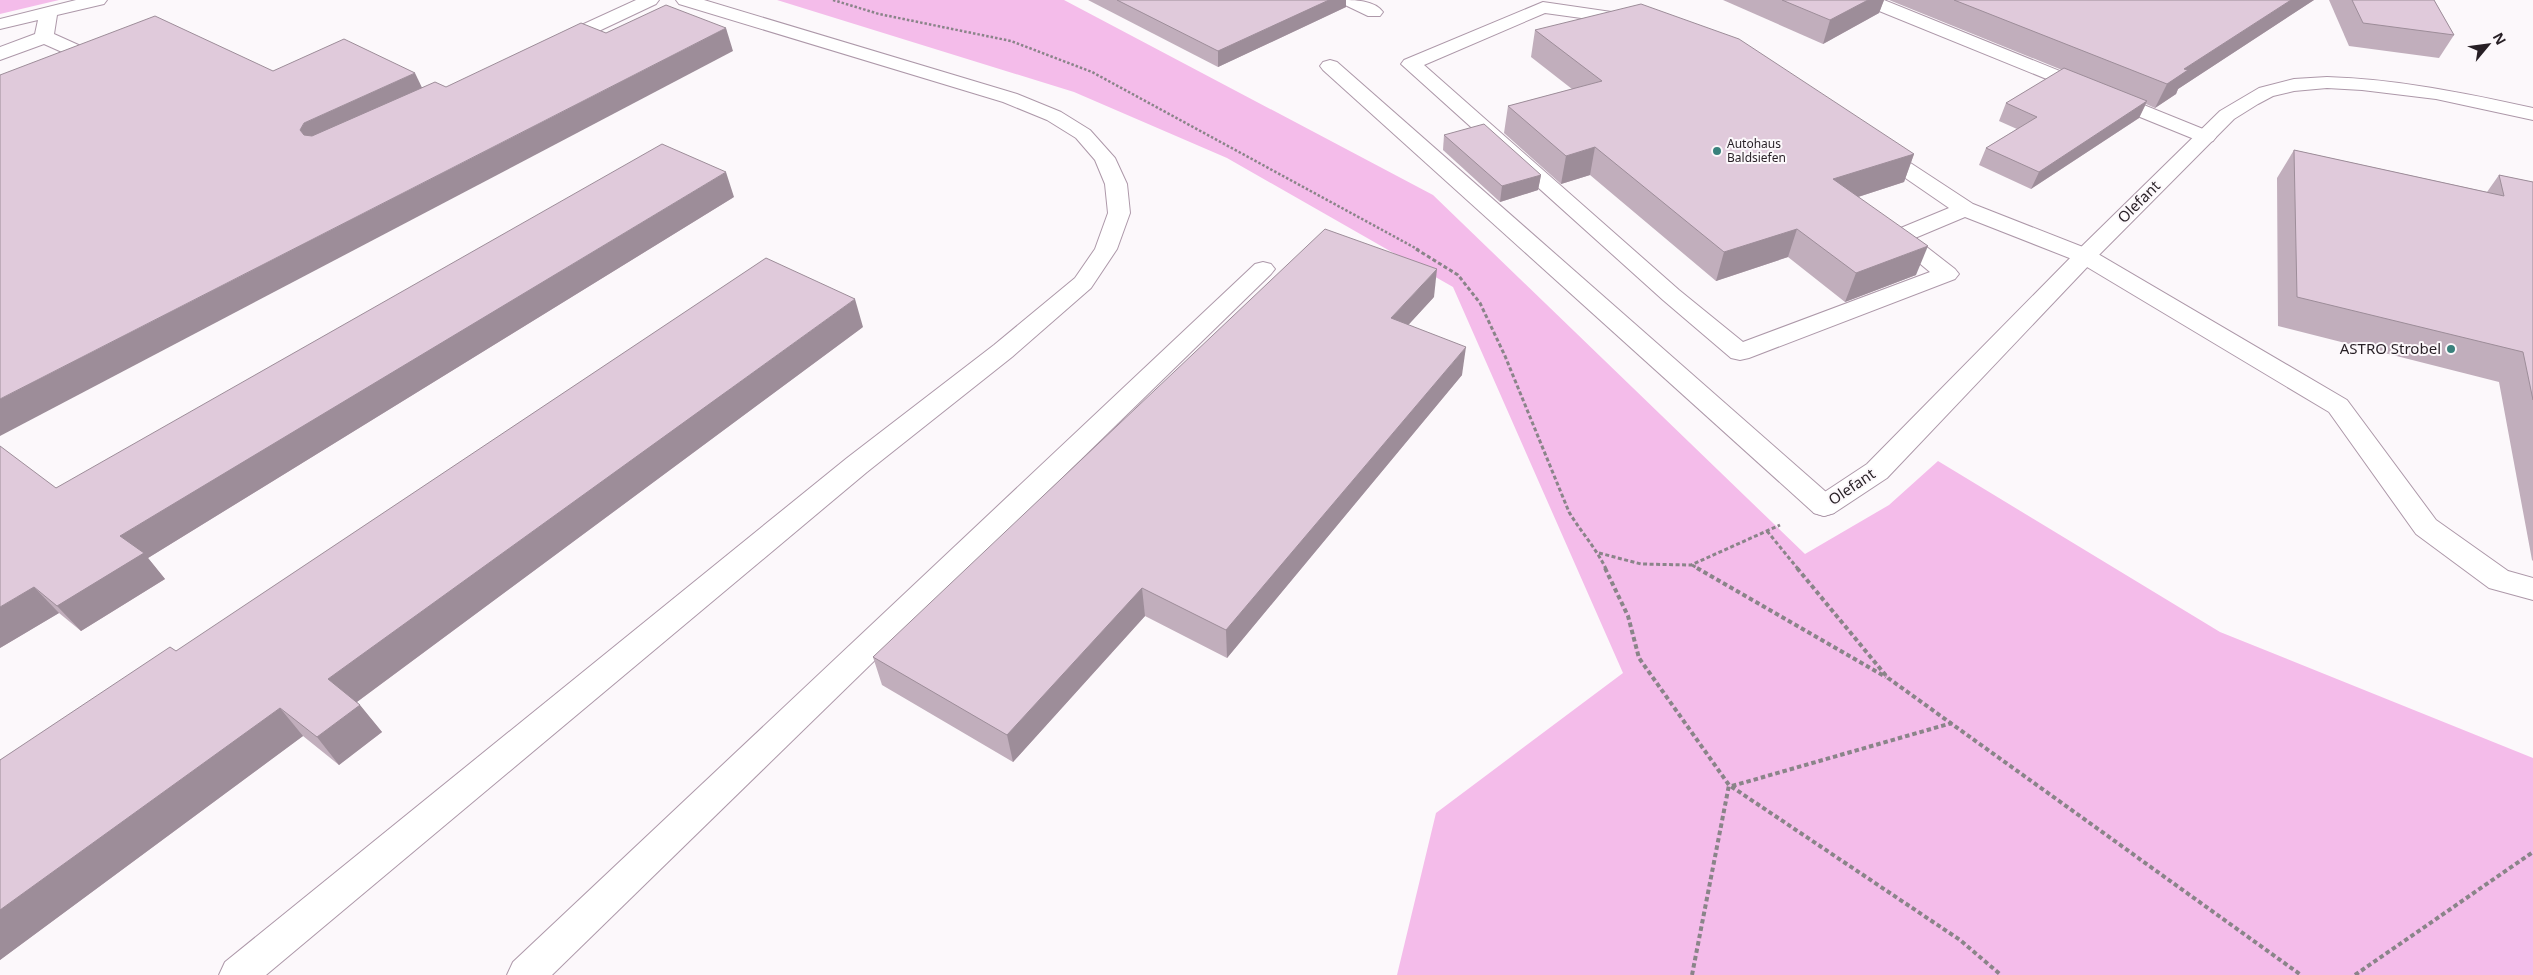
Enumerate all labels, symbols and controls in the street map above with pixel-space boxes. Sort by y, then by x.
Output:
north arrow [2463,20,2513,70]
text: N [2489,29,2511,48]
place label: Autohaus Baldsiefen [1727,135,1786,166]
marker: Autohaus Baldsiefen [1711,145,1723,157]
street label: Olefant [2113,175,2164,227]
place label: ASTRO Strobel [2340,338,2441,358]
marker: ASTRO Strobel [2445,343,2457,355]
street label: Olefant [1824,463,1879,509]

